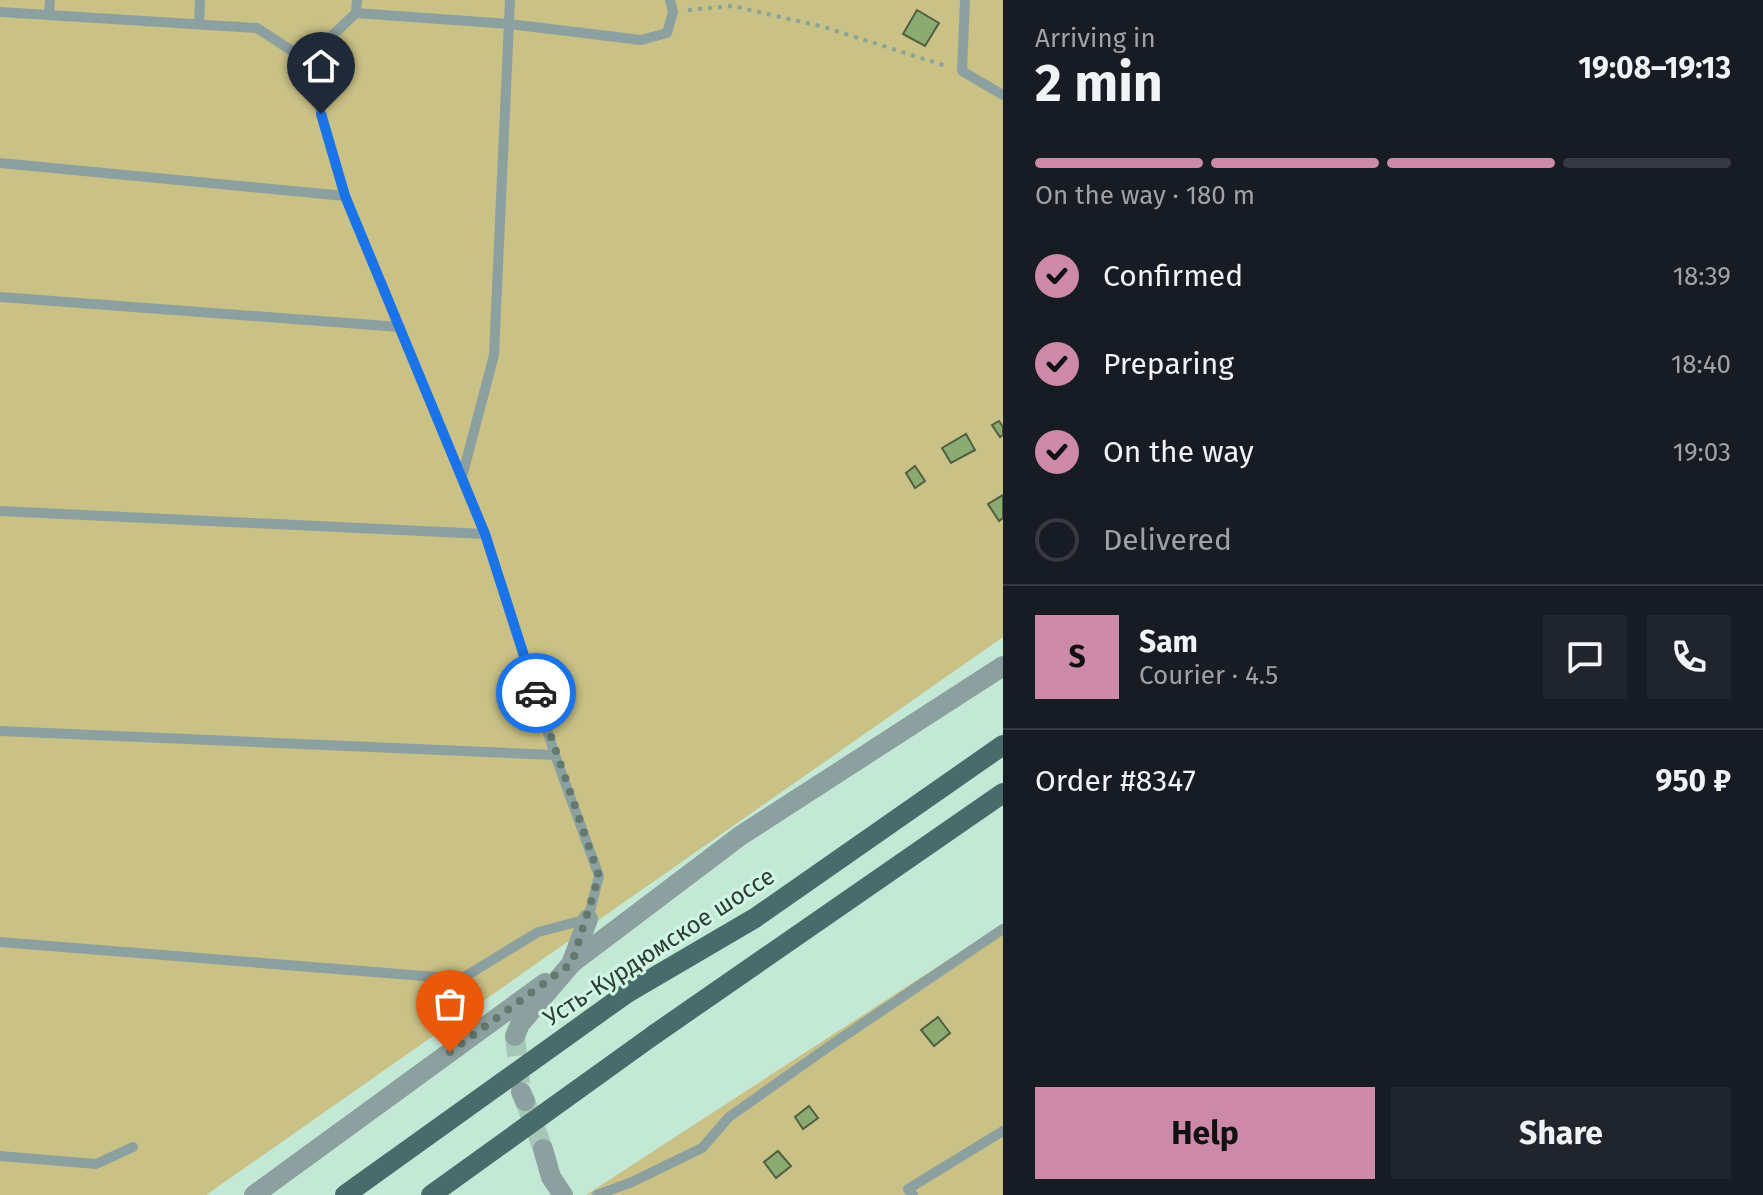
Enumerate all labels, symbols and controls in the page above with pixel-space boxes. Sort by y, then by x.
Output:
text: Arriving in [1035,23,1156,54]
pin [287,32,355,114]
icon: home [299,44,343,88]
text: 19:08–19:13 [1578,50,1731,86]
text: 2 min [1035,52,1163,115]
text: On the way · 180 m [1035,180,1255,211]
icon: check [1035,254,1079,298]
text: Confirmed [1103,258,1243,294]
text: 18:39 [1673,261,1731,292]
icon: check [1035,342,1079,386]
text: Preparing [1103,346,1234,382]
text: 18:40 [1671,349,1731,380]
icon: check [1035,430,1079,474]
text: On the way [1103,434,1254,470]
text: 19:03 [1673,437,1731,468]
text: Delivered [1103,522,1232,558]
button: chat [1543,615,1627,699]
button: phone [1647,615,1731,699]
text: Sam [1139,624,1198,660]
text: S [1068,639,1086,675]
courier [496,653,576,733]
text: Courier · 4.5 [1139,660,1278,691]
icon: car [514,671,558,715]
text: Order #8347 [1035,763,1196,799]
text: 950 ₽ [1656,763,1731,799]
street label: Усть-Курдюмское шоссе [538,862,780,1032]
pin [416,970,484,1052]
icon: bag [428,982,472,1026]
button: Help [1035,1087,1375,1179]
button: Share [1391,1087,1731,1179]

